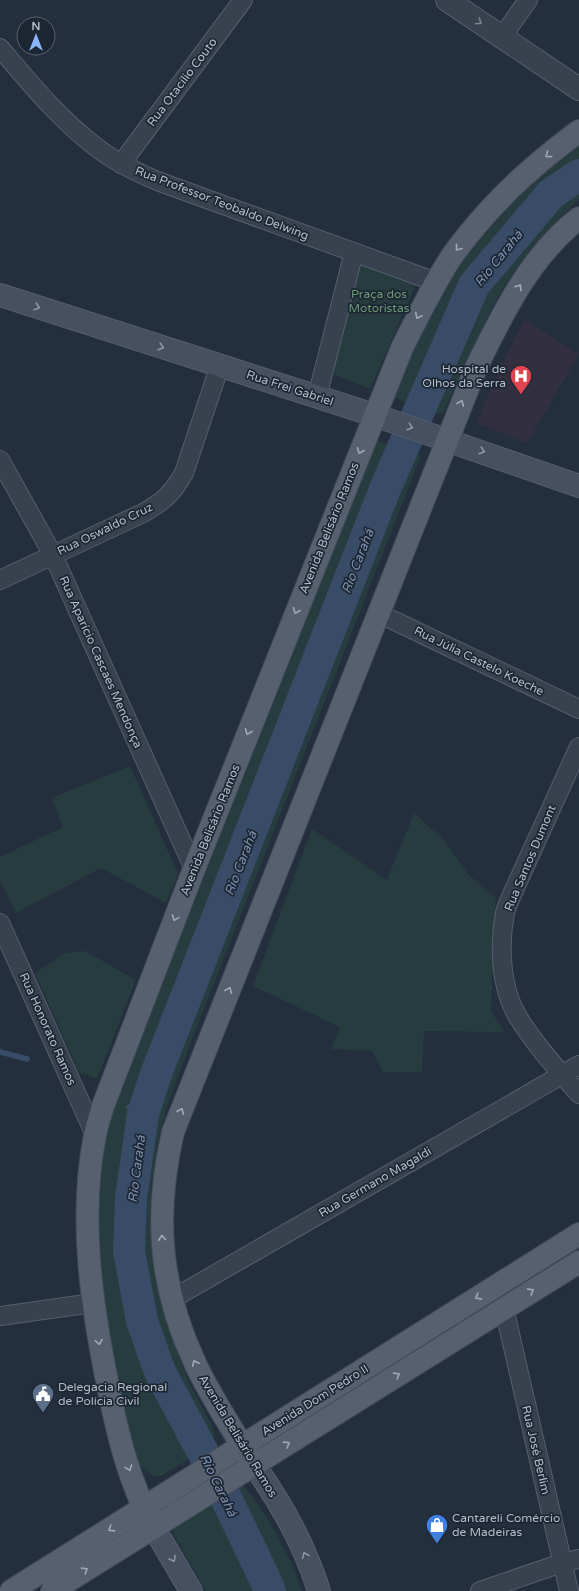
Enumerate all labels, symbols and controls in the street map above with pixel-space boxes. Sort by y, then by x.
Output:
north arrow [16,16,56,56]
one-way arrow [475,17,482,25]
text: N [32,20,40,33]
street label: Rua Otacílio Couto [144,35,220,129]
one-way arrow [545,150,552,157]
street label: Rua Professor Teobaldo Delwing [133,163,311,243]
water label: Rio Carahá [471,227,527,290]
one-way arrow [456,244,463,251]
one-way arrow [515,284,522,291]
park label: Praça dos Motoristas [349,287,410,315]
one-way arrow [33,302,40,311]
one-way arrow [415,312,422,320]
one-way arrow [157,342,164,351]
place label: Hospital de Olhos da Serra [422,362,506,390]
hospital icon: Hospital de Olhos da Serra [508,363,534,396]
street label: Rua Frei Gabriel [245,367,335,409]
one-way arrow [457,400,465,407]
one-way arrow [406,422,413,431]
one-way arrow [357,447,365,455]
one-way arrow [479,447,486,455]
street label: Avenida Belisário Ramos [296,460,362,596]
street label: Rua Oswaldo Cruz [55,500,155,558]
water label: Rio Carahá [338,526,378,596]
street label: Rua Aparício Cascaes Mendonça [57,574,145,750]
one-way arrow [293,607,301,614]
street label: Rua Júlia Castelo Koeche [412,623,546,699]
one-way arrow [245,728,253,735]
street label: Avenida Belisário Ramos [177,762,243,898]
street label: Rua Santos Dumont [501,802,559,913]
water label: Rio Carahá [221,828,261,898]
one-way arrow [171,914,180,921]
street label: Rua Honorato Ramos [17,970,79,1088]
one-way arrow [225,987,233,994]
one-way arrow [177,1108,185,1115]
water label: Rio Carahá [125,1134,149,1204]
street label: Rua Germano Magaldi [316,1144,434,1220]
one-way arrow [158,1235,167,1241]
one-way arrow [527,1289,534,1296]
one-way arrow [475,1292,482,1300]
one-way arrow [95,1339,103,1345]
one-way arrow [192,1360,200,1368]
street label: Avenida Dom Pedro II [259,1361,371,1439]
street label: Avenida Belisário Ramos [196,1372,280,1500]
one-way arrow [393,1372,400,1380]
place label: Delegacia Regional de Polícia Civil [58,1380,167,1408]
public building icon: Delegacia Regional de Polícia Civil [30,1381,56,1414]
street label: Rua José Berlim [519,1404,553,1496]
one-way arrow [283,1441,290,1449]
water label: Rio Carahá [196,1452,240,1520]
one-way arrow [124,1464,133,1471]
place label: Cantareli Comércio de Madeiras [452,1511,560,1539]
shop icon: Cantareli Comércio de Madeiras [424,1512,450,1545]
one-way arrow [108,1524,115,1532]
one-way arrow [301,1551,309,1558]
one-way arrow [168,1555,175,1562]
one-way arrow [81,1568,88,1575]

